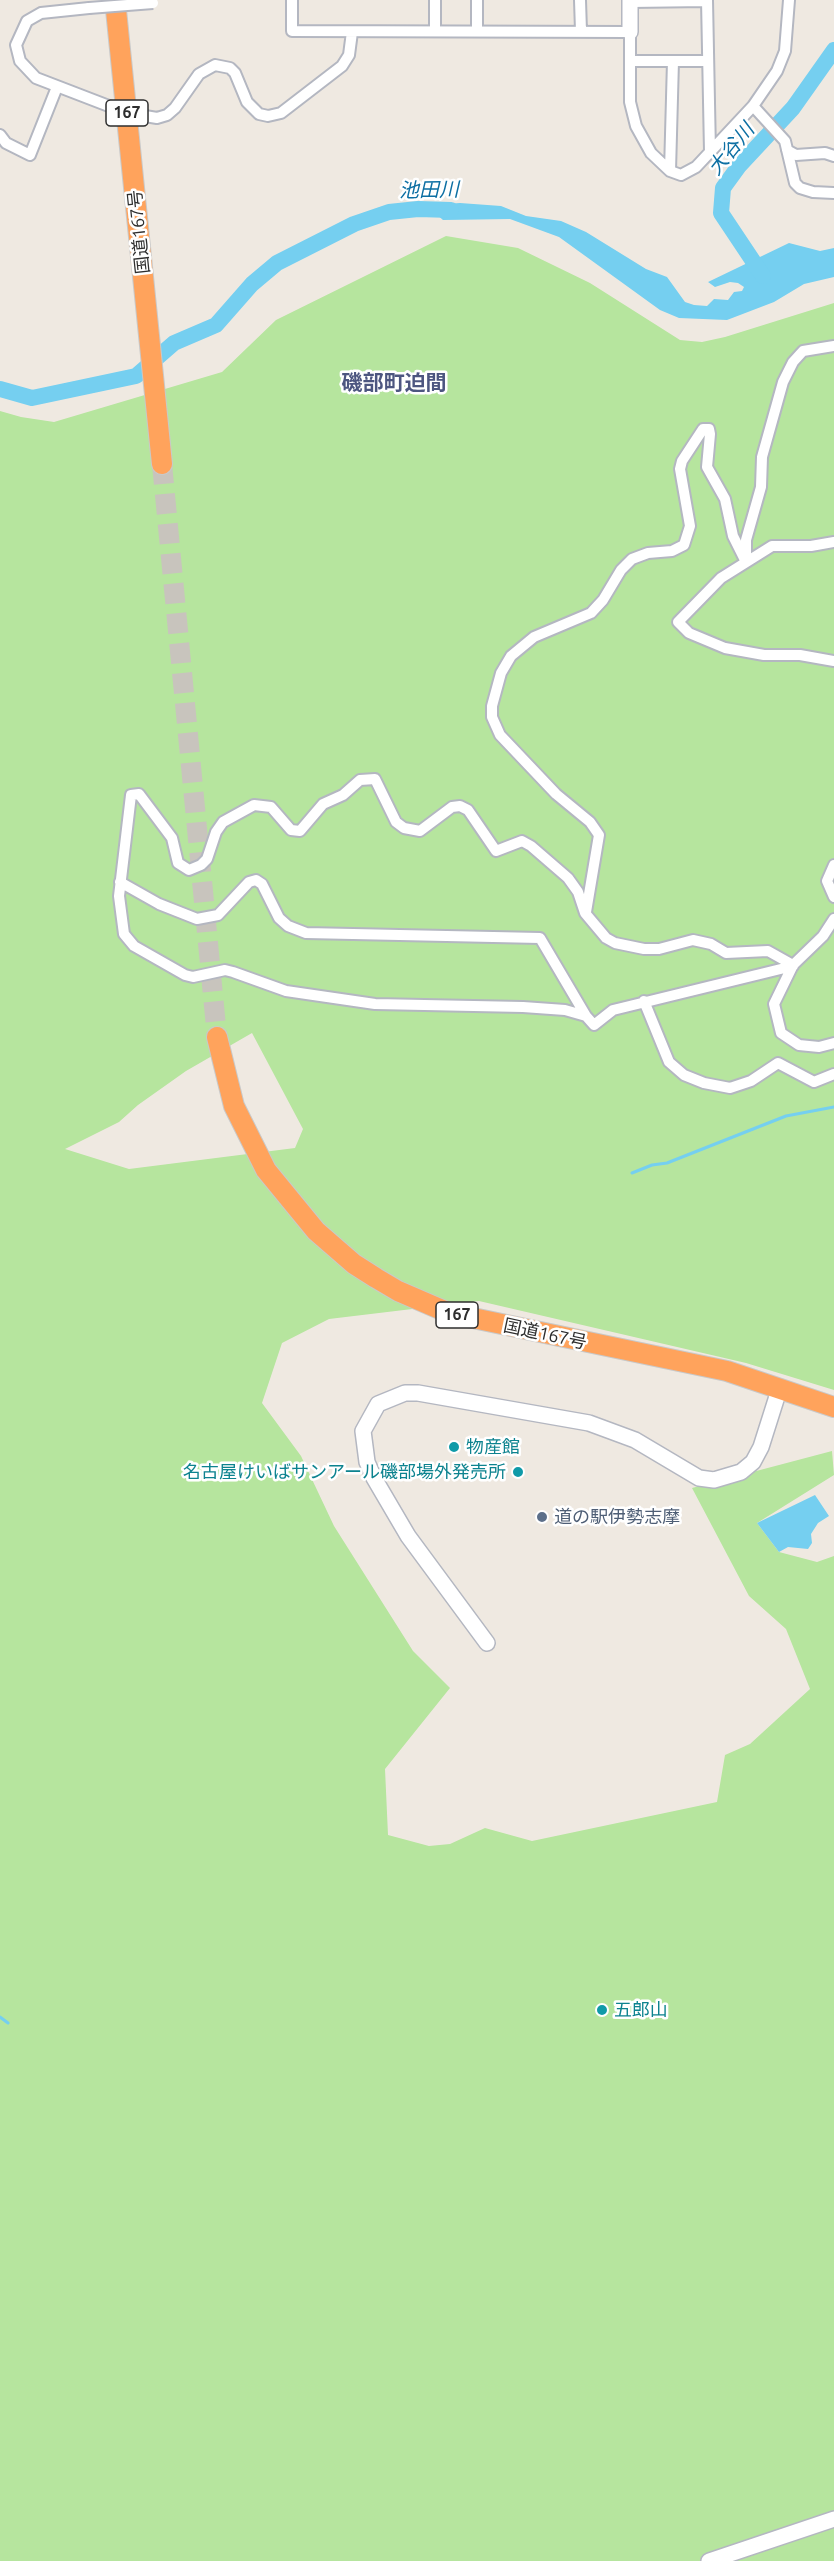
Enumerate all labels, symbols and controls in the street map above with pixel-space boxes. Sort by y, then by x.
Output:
road number: 167 [106,100,148,126]
water label: 大谷川 [703,118,759,180]
water label: 池田川 [399,177,459,203]
street label: 国道167号 [124,189,154,275]
district label: 磯部町迫間 [342,370,446,396]
road number: 167 [436,1302,478,1328]
street label: 国道167号 [501,1315,589,1353]
place label: 物産館 [466,1436,520,1458]
marker: 物産館 [447,1440,461,1454]
place label: 名古屋けいばサンアール磯部場外発売所 [183,1461,506,1483]
marker: 名古屋けいばサンアール磯部場外発売所 [511,1465,525,1479]
place label: 道の駅伊勢志摩 [554,1506,680,1528]
marker: 道の駅伊勢志摩 [535,1510,549,1524]
place label: 五郎山 [614,1999,668,2021]
marker: 五郎山 [595,2003,609,2017]

